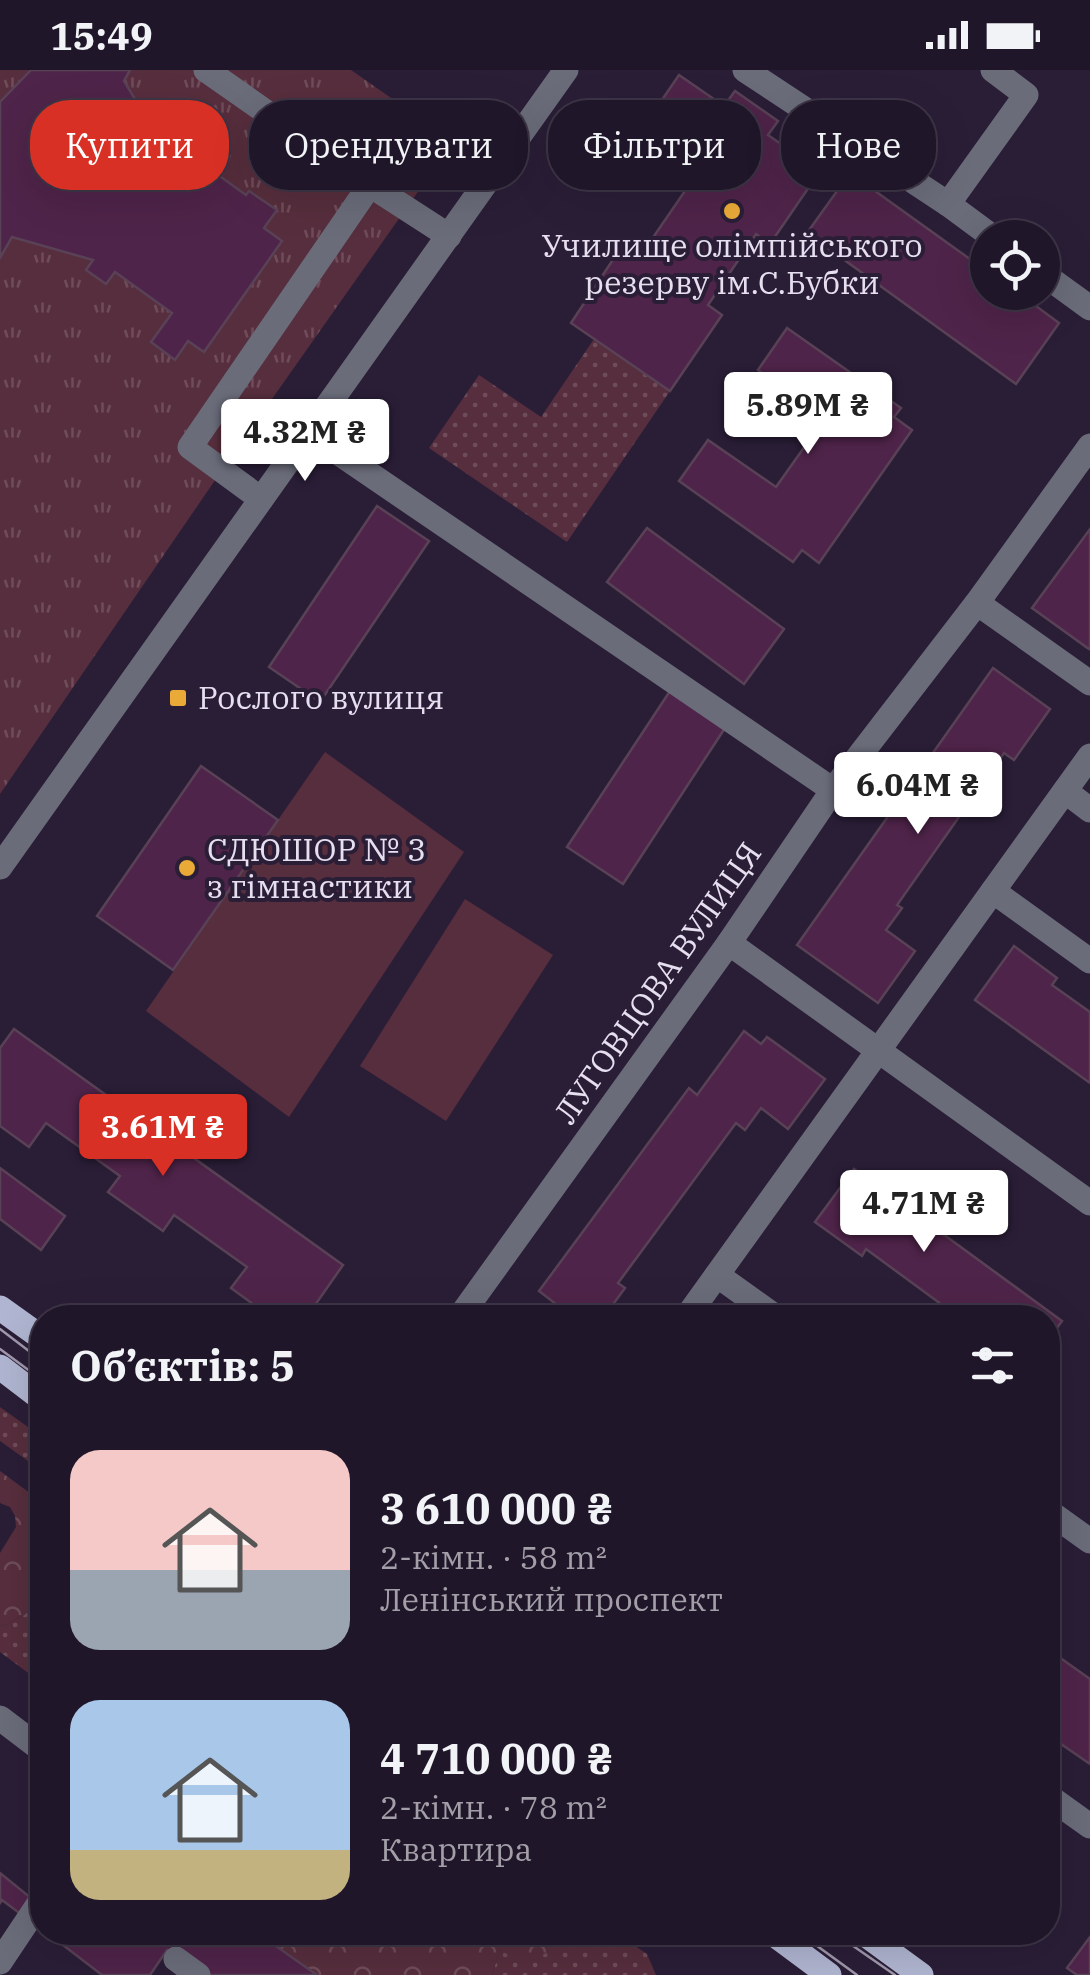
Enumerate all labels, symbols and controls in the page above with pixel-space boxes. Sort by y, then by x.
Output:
text: 15:49 [50,11,153,60]
chip: Купити [30,100,229,190]
chip: Орендувати [249,100,528,190]
chip: Фільтри [548,100,761,190]
chip: Нове [781,100,936,190]
marker: Училище олімпійського резерву ім.С.Бубки [721,200,743,222]
map controls [970,220,1060,310]
button: locate [970,220,1060,310]
place label: Училище олімпійського резерву ім.С.Бубки [542,224,923,303]
pin: 5.89M ₴ [716,372,900,457]
text: 5.89M ₴ [746,383,870,425]
pin: 4.32M ₴ [213,399,397,484]
text: 4.32M ₴ [243,410,367,452]
place label: Рослого вулиця [198,676,444,718]
marker: Рослого вулиця [167,687,189,709]
pin: 6.04M ₴ [826,752,1010,837]
text: 6.04M ₴ [856,763,980,805]
place label: СДЮШОР № 3 з гімнастики [207,828,426,907]
street label: ЛУГОВЦОВА ВУЛИЦЯ [544,833,770,1131]
marker: СДЮШОР № 3 з гімнастики [176,857,198,879]
pin: 3.61M ₴ [71,1094,255,1179]
text: 3.61M ₴ [101,1105,225,1147]
pin: 4.71M ₴ [832,1170,1016,1255]
text: 4.71M ₴ [862,1181,986,1223]
text: Об’єктів: 5 [70,1338,295,1393]
icon: filters [965,1338,1020,1393]
text: 3 610 000 ₴ [380,1481,613,1536]
icon: home [150,1490,270,1610]
text: 2-кімн. · 58 m² [380,1536,607,1578]
text: Ленінський проспект [380,1578,723,1620]
text: 4 710 000 ₴ [380,1731,613,1786]
icon: home [150,1740,270,1860]
text: 2-кімн. · 78 m² [380,1786,607,1828]
text: Квартира [380,1828,532,1870]

